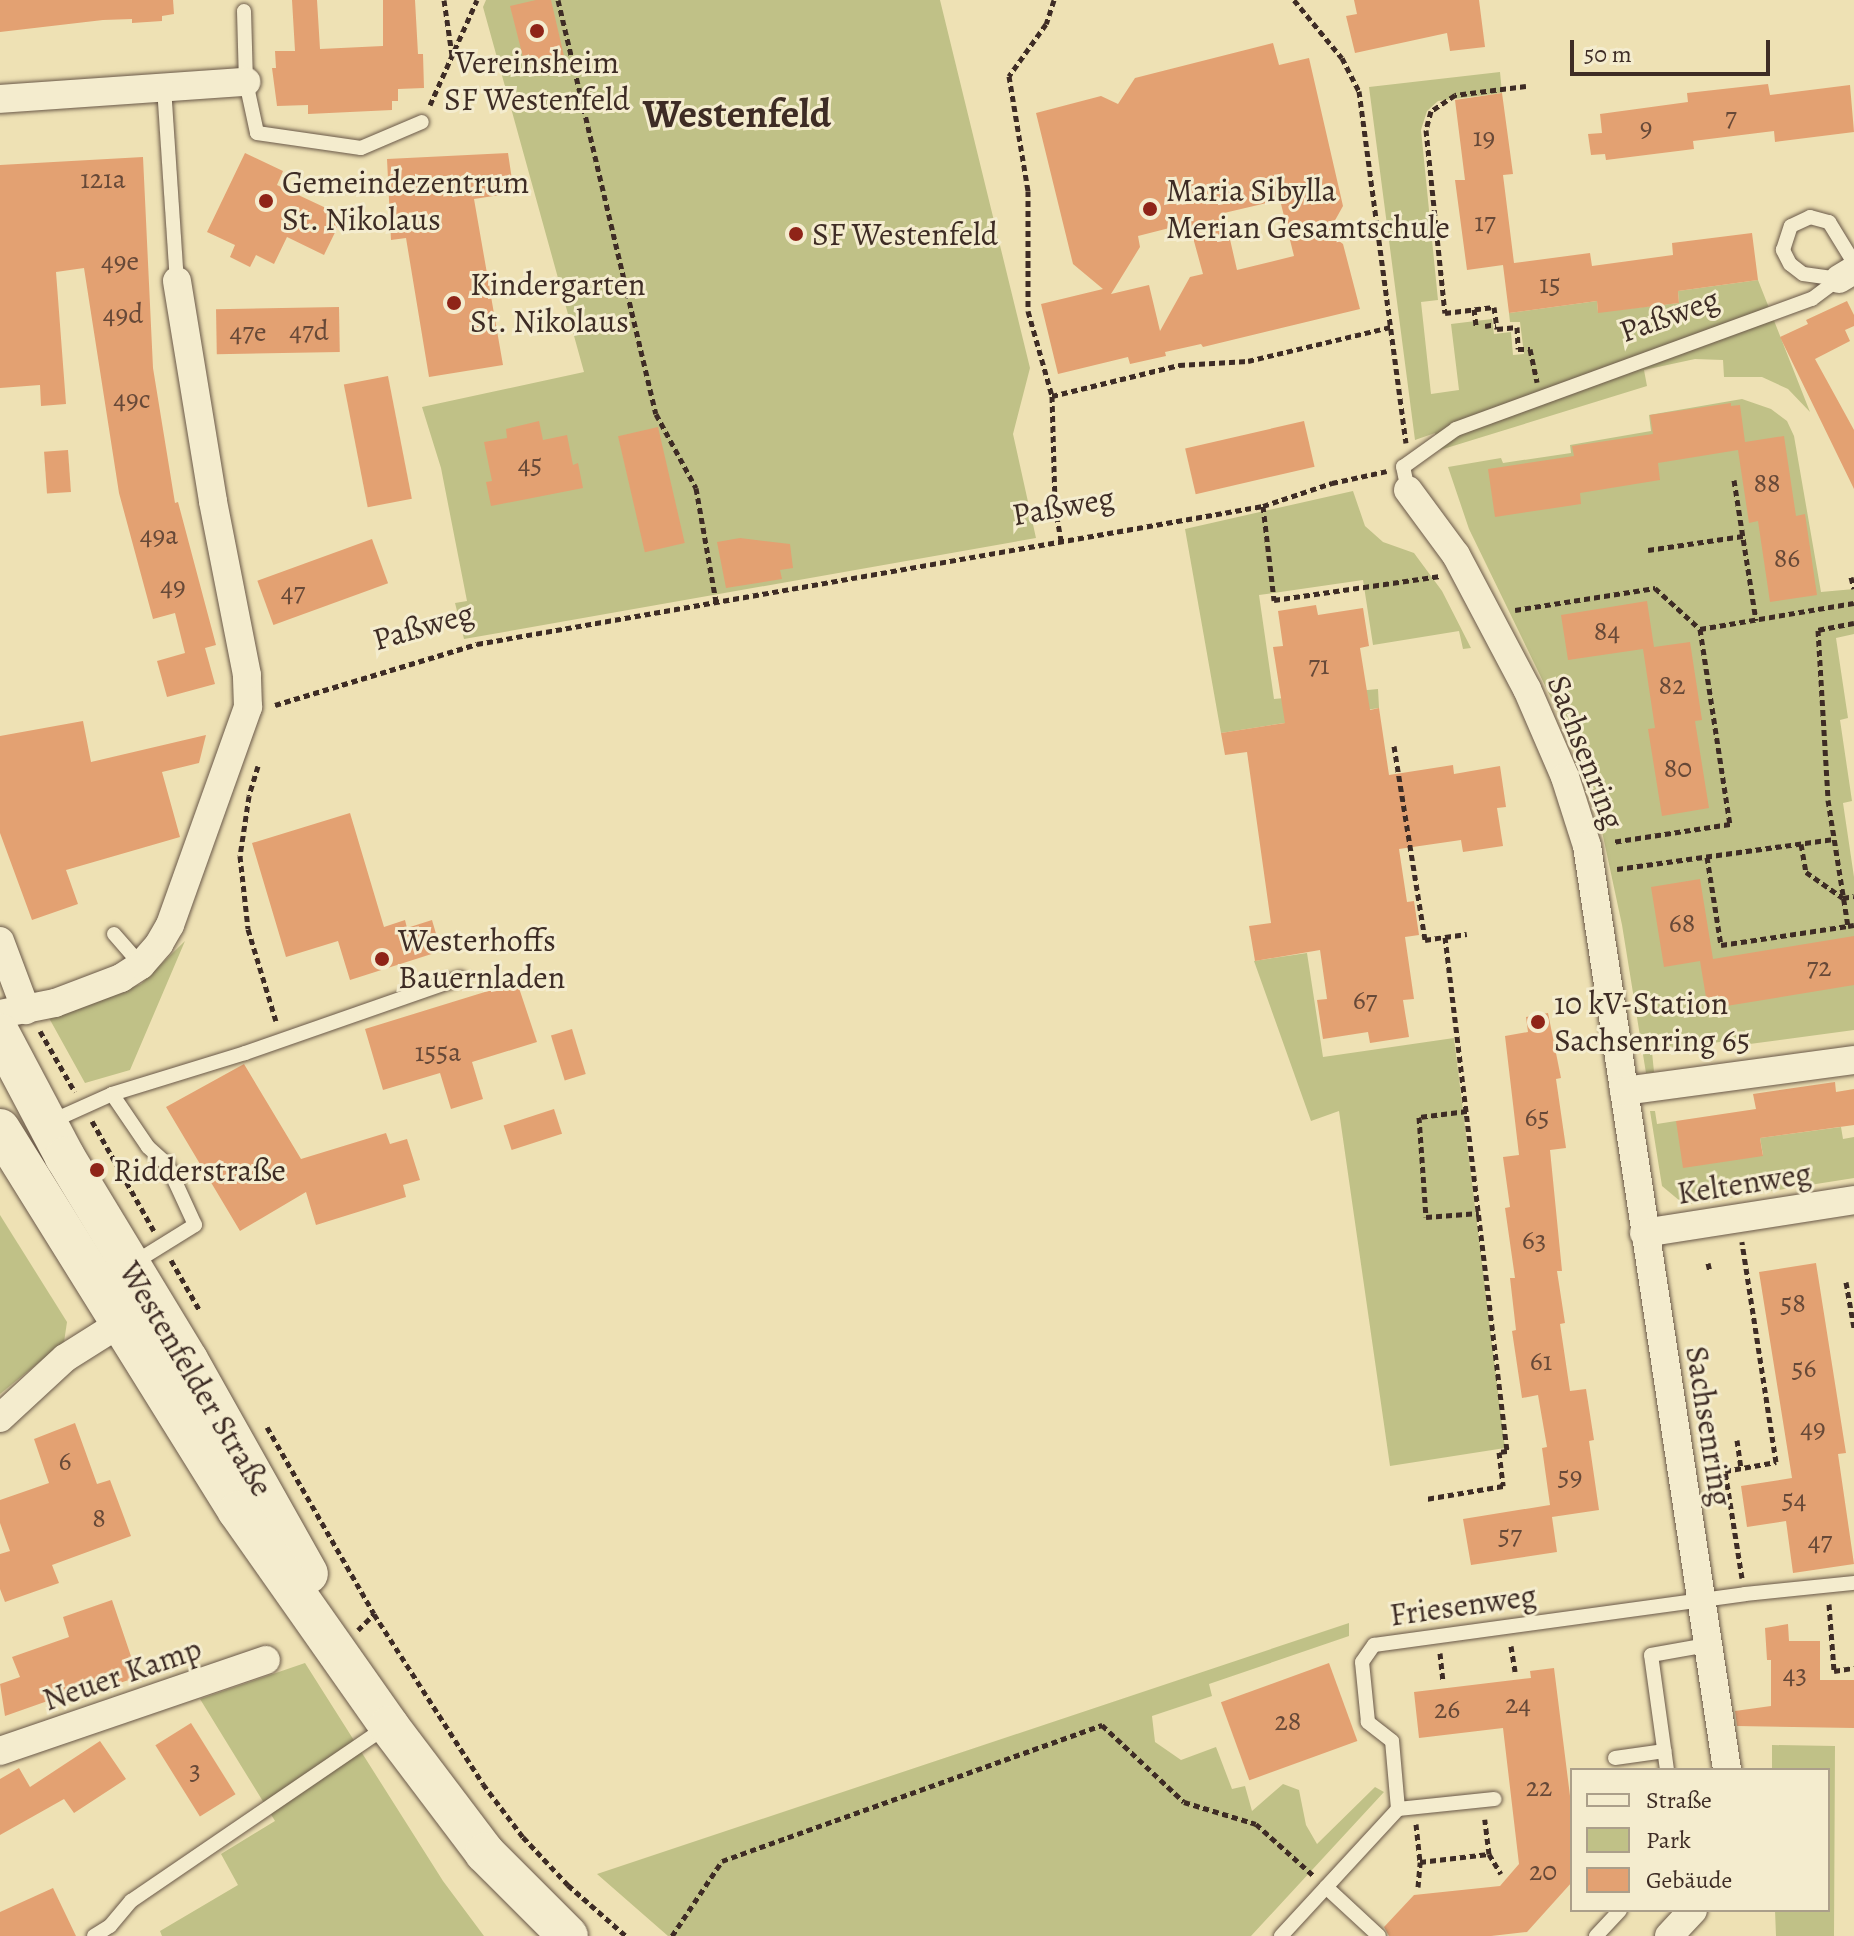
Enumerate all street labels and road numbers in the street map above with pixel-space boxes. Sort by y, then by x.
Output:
street label: Paßweg [1614,279,1724,351]
street label: Paßweg [1009,478,1117,534]
street label: Paßweg [368,593,478,659]
street label: Sachsenring [1539,670,1633,834]
street label: Keltenweg [1674,1153,1814,1213]
street label: Westenfelder Straße [111,1255,281,1503]
street label: Sachsenring [1677,1343,1741,1509]
street label: Friesenweg [1387,1576,1539,1634]
street label: Neuer Kamp [38,1629,206,1719]

